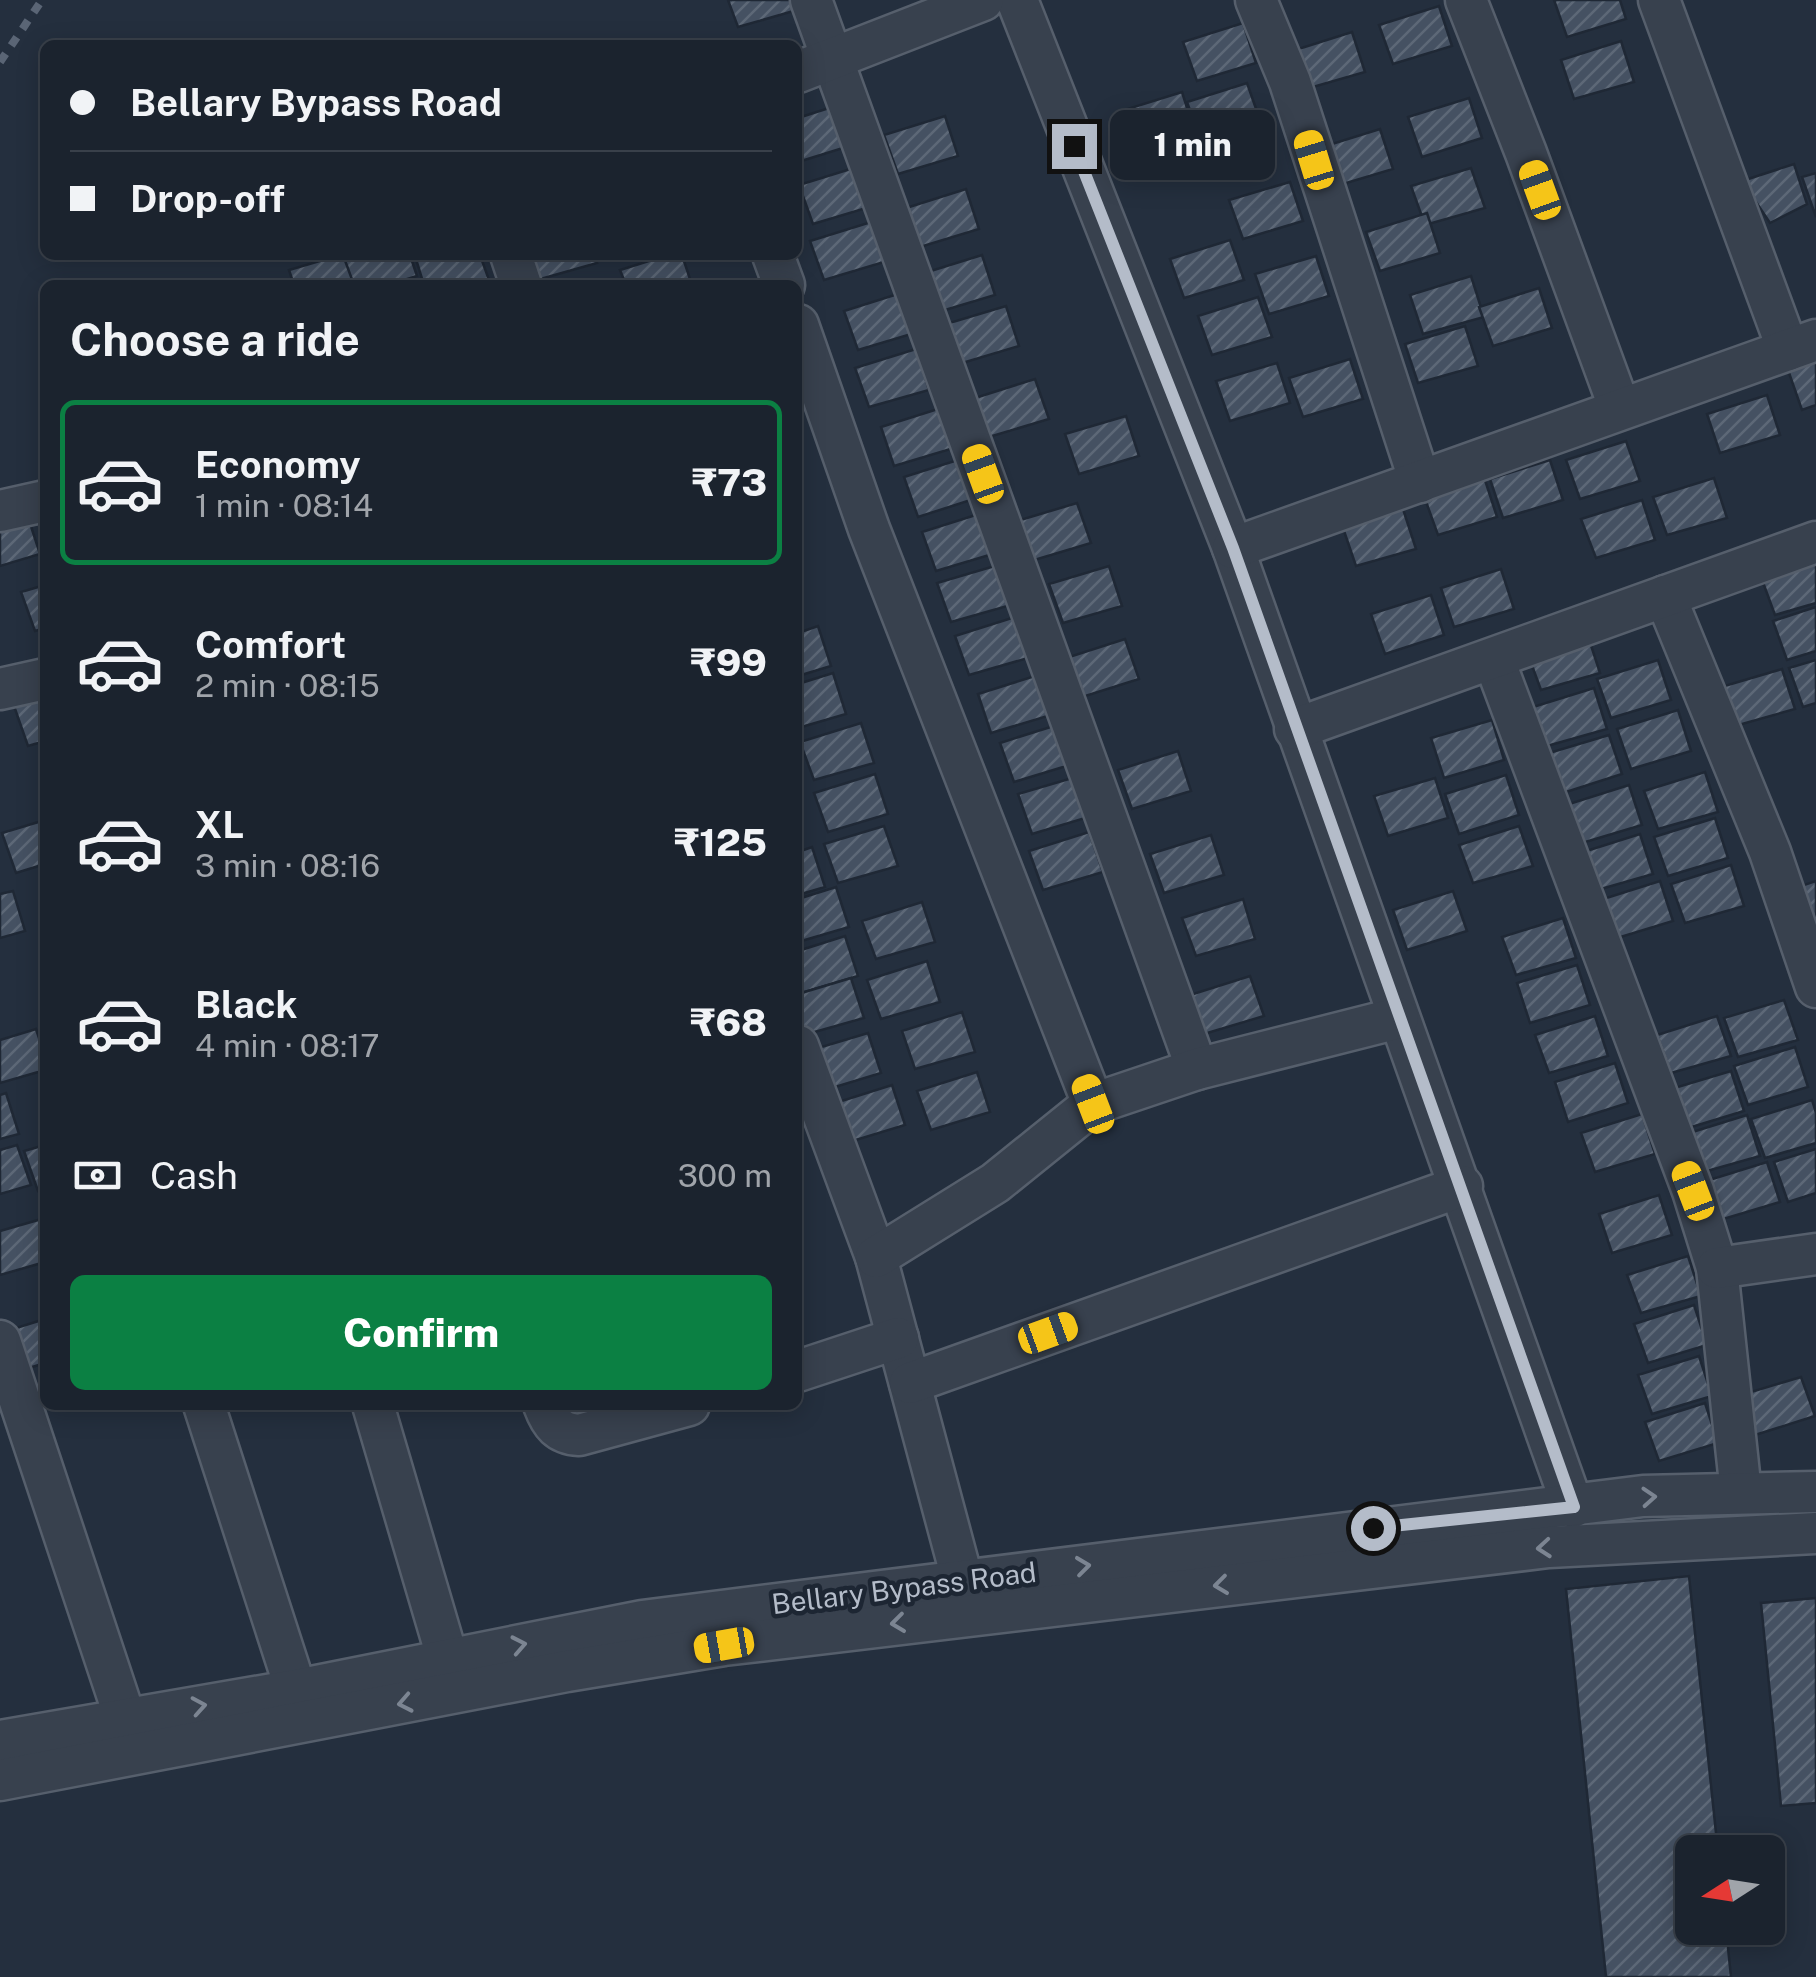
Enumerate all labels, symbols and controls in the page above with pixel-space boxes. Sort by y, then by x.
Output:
text: Bellary Bypass Road [130,80,502,125]
callout: 1 min [1109,111,1274,181]
route end [1052,124,1097,169]
text: 1 min [1153,126,1232,163]
car [1291,127,1337,193]
car [1516,157,1564,223]
text: Drop-off [130,176,285,221]
text: Choose a ride [70,313,360,366]
icon: car [75,438,165,528]
car [959,441,1007,507]
text: Economy [195,442,361,487]
text: ₹73 [692,460,767,505]
text: 1 min · 08:14 [195,487,373,524]
icon: car [75,618,165,708]
text: Comfort [195,622,346,667]
text: ₹99 [690,640,767,685]
text: 2 min · 08:15 [195,667,380,704]
icon: car [75,798,165,888]
text: XL [195,802,244,847]
text: ₹125 [674,820,767,865]
text: 3 min · 08:16 [195,847,380,884]
icon: car [75,978,165,1068]
text: Black [195,982,298,1027]
text: ₹68 [690,1000,767,1045]
text: 4 min · 08:17 [195,1027,379,1064]
car [1068,1071,1118,1137]
icon: cash [70,1148,125,1203]
text: Cash [150,1153,238,1198]
text: 300 m [678,1157,772,1194]
car [1668,1158,1718,1224]
button: Confirm [70,1275,772,1390]
car [1015,1309,1081,1357]
one-way arrow [1641,1487,1657,1508]
route start [1351,1506,1396,1551]
one-way arrow [1536,1537,1552,1558]
street label: Bellary Bypass Road [770,1555,1038,1620]
one-way arrow [1075,1556,1091,1577]
one-way arrow [1213,1574,1229,1595]
one-way arrow [890,1612,906,1633]
car [692,1625,756,1665]
one-way arrow [510,1636,527,1657]
one-way arrow [397,1692,413,1713]
one-way arrow [191,1696,208,1717]
north arrow [1675,1835,1785,1945]
map controls [1675,1835,1785,1945]

